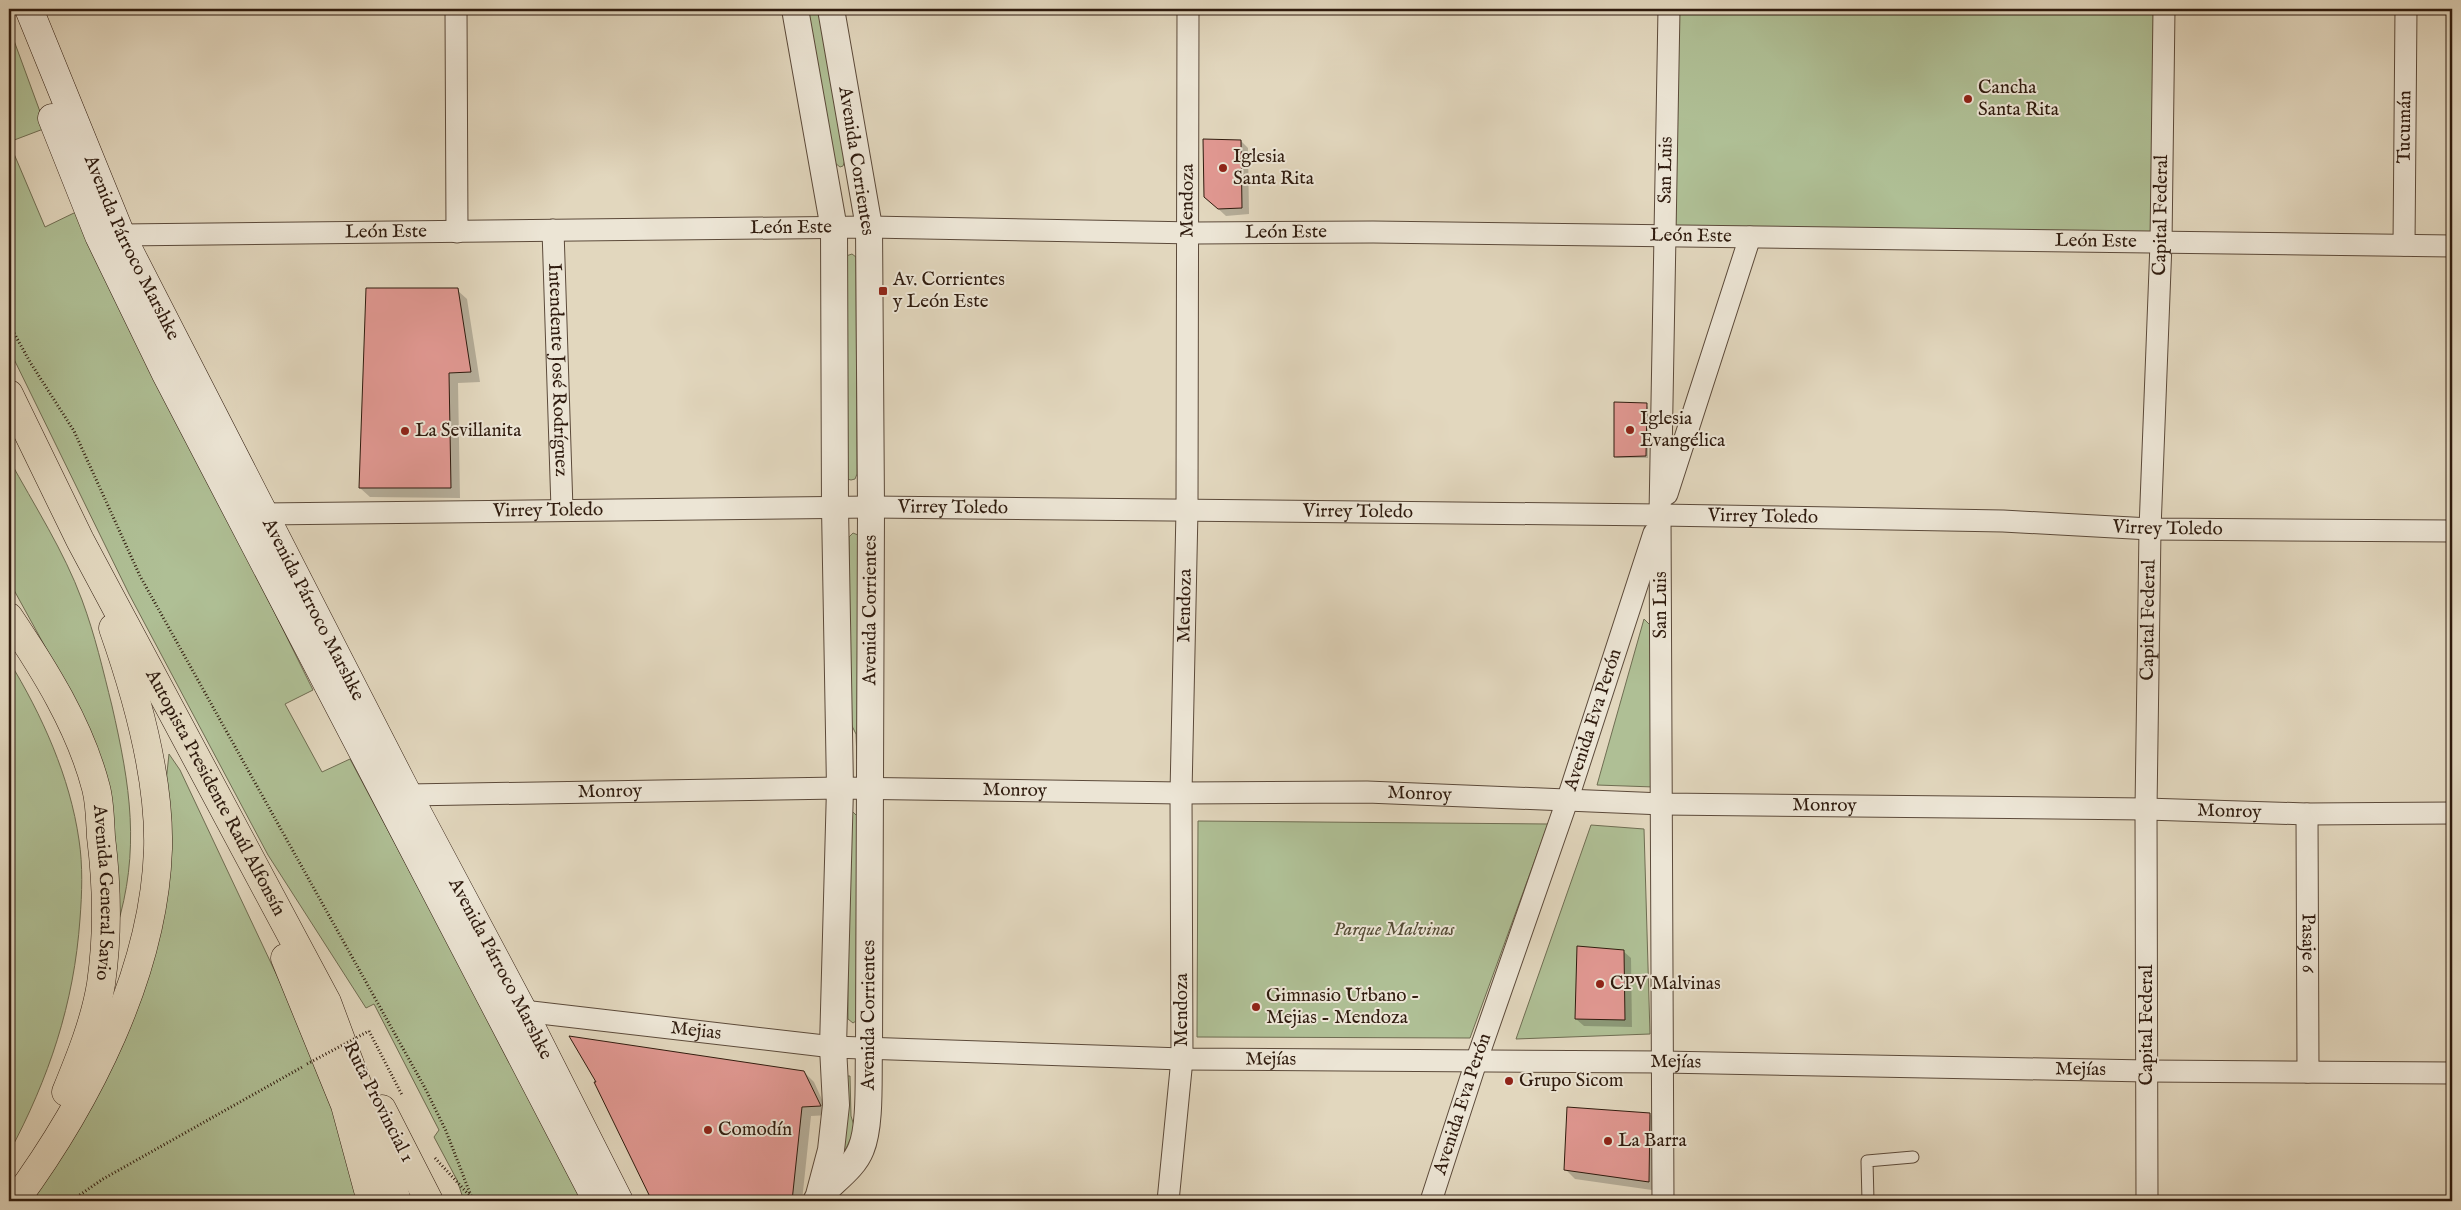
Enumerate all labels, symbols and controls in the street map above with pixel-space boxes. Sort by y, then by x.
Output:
place label: Cancha Santa Rita [1978,76,2060,122]
street label: Avenida Corrientes [832,84,880,237]
street label: Tucumán [2393,90,2417,164]
marker: Cancha Santa Rita [1962,93,1974,105]
street label: San Luis [1654,136,1679,204]
place label: Iglesia Santa Rita [1233,145,1315,191]
street label: Avenida Párroco Marshke [78,151,185,345]
street label: Capital Federal [2148,154,2174,276]
marker: Iglesia Santa Rita [1217,162,1229,174]
street label: Mendoza [1176,163,1200,238]
street label: León Este [750,215,832,240]
street label: León Este [345,220,427,245]
street label: León Este [1245,220,1327,245]
street label: León Este [1650,224,1732,249]
street label: León Este [2055,229,2137,254]
street label: Intendente José Rodríguez [542,263,573,477]
place label: Av. Corrientes y León Este [892,268,1005,314]
marker: Av. Corrientes y León Este [877,285,889,297]
place label: Iglesia Evangélica [1640,407,1726,453]
place label: La Sevillanita [415,419,522,443]
marker: Iglesia Evangélica [1624,424,1636,436]
marker: La Sevillanita [399,425,411,437]
street label: Virrey Toledo [897,495,1008,520]
street label: Virrey Toledo [492,498,603,523]
street label: Virrey Toledo [1302,499,1413,524]
street label: Virrey Toledo [1707,504,1818,530]
street label: Avenida Párroco Marshke [256,514,370,705]
street label: Virrey Toledo [2111,515,2223,541]
street label: Avenida Corrientes [858,535,883,686]
street label: Capital Federal [2136,558,2162,681]
street label: Mendoza [1172,568,1198,643]
street label: San Luis [1649,571,1673,639]
street label: Avenida Eva Perón [1559,646,1628,795]
street label: Autopista Presidente Raúl Alfonsín [139,665,291,920]
street label: Monroy [982,778,1048,803]
street label: Monroy [577,779,643,804]
street label: Monroy [1387,781,1453,807]
street label: Monroy [1792,793,1857,818]
street label: Monroy [2197,799,2263,825]
street label: Avenida General Savio [87,803,118,982]
street label: Avenida Párroco Marshke [442,873,558,1064]
street label: Pasaje 6 [2295,913,2320,974]
park label: Parque Malvinas [1333,918,1455,942]
street label: Avenida Corrientes [857,940,881,1091]
street label: Capital Federal [2135,964,2159,1086]
street label: Mendoza [1170,972,1194,1047]
place label: CPV Malvinas [1610,972,1721,996]
marker: CPV Malvinas [1594,978,1606,990]
place label: Gimnasio Urbano - Mejias - Mendoza [1266,984,1420,1030]
marker: Gimnasio Urbano - Mejias - Mendoza [1250,1001,1262,1013]
street label: Mejias [669,1016,723,1046]
street label: Avenida Eva Perón [1428,1030,1497,1179]
street label: Ruta Provincial 1 [337,1037,419,1167]
street label: Mejías [1245,1047,1296,1072]
street label: Mejías [1650,1050,1701,1075]
street label: Mejías [2055,1057,2106,1082]
place label: Grupo Sicom [1519,1069,1624,1093]
marker: Grupo Sicom [1503,1075,1515,1087]
place label: Comodín [718,1118,792,1142]
marker: Comodín [702,1124,714,1136]
place label: La Barra [1618,1129,1688,1153]
marker: La Barra [1602,1135,1614,1147]

